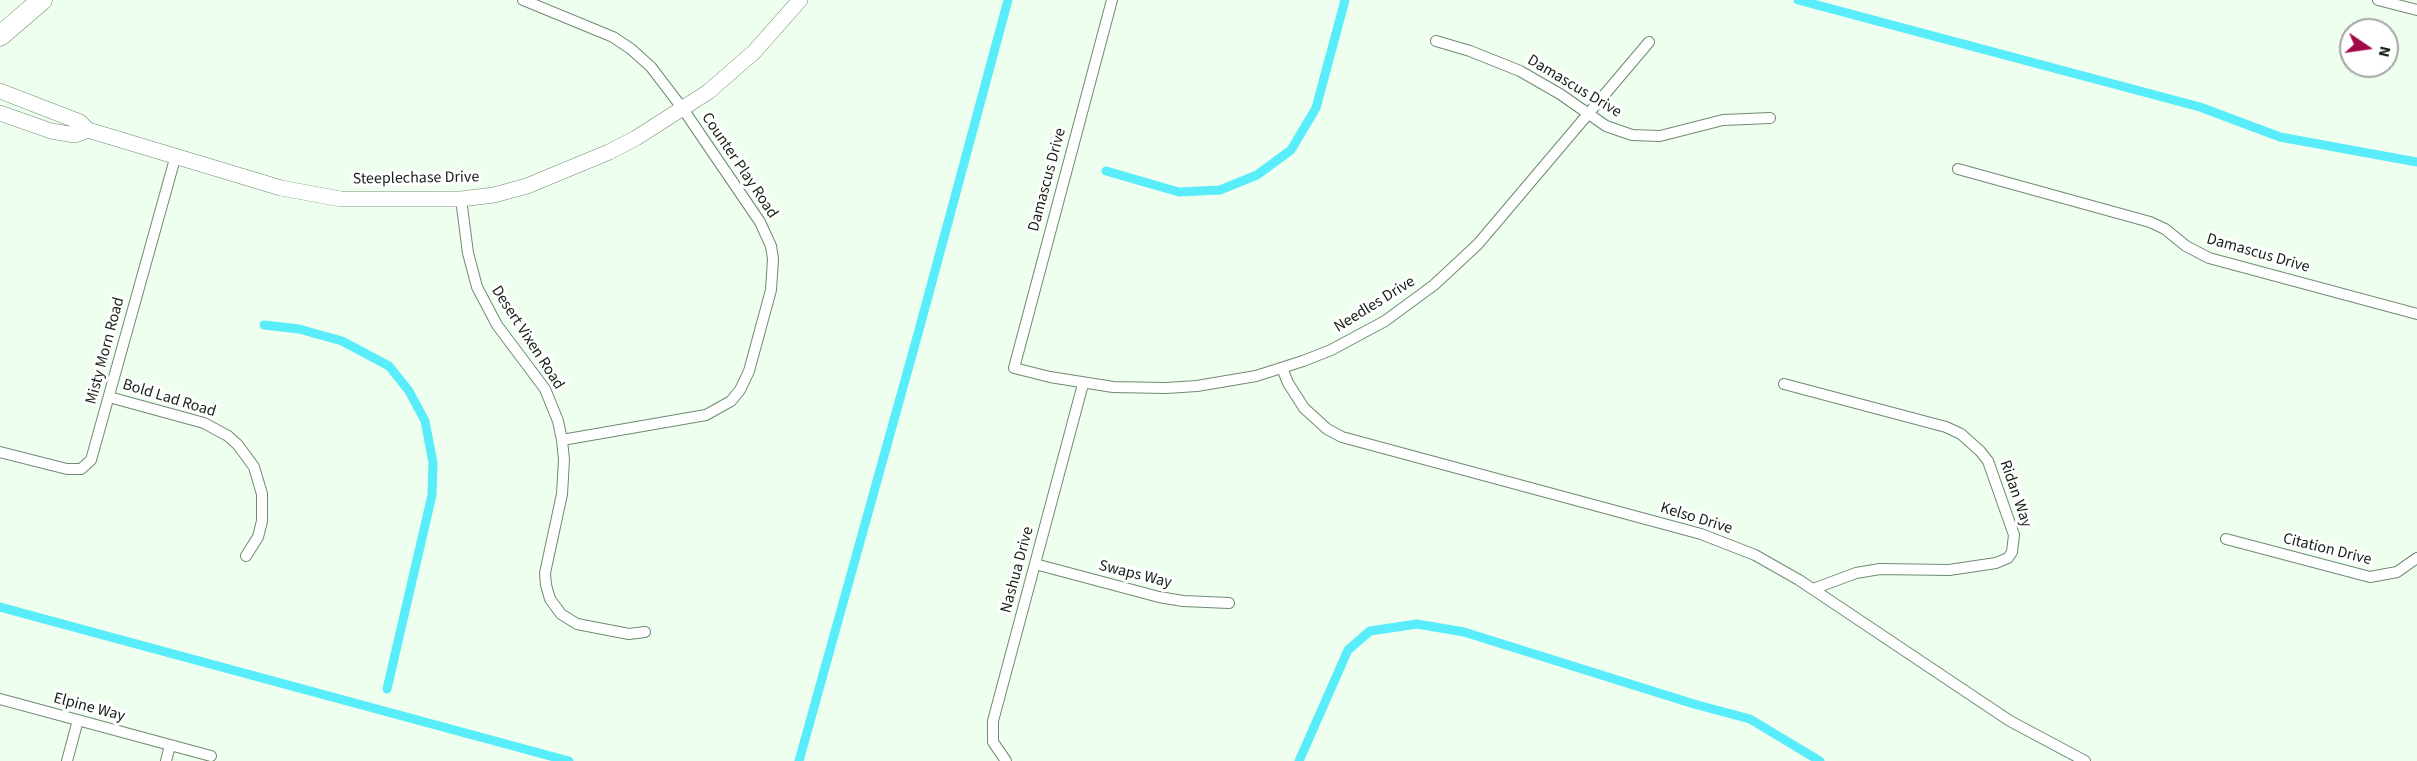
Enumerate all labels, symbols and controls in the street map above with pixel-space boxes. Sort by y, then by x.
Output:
north arrow [2339,18,2399,78]
text: N [2373,44,2397,59]
street label: Damascus Drive [1523,51,1625,123]
street label: Counter Play Road [697,109,781,223]
street label: Damascus Drive [1025,126,1071,234]
street label: Steeplechase Drive [352,168,480,190]
street label: Damascus Drive [2204,230,2312,278]
street label: Needles Drive [1331,273,1419,337]
street label: Desert Vixen Road [486,283,568,393]
street label: Misty Morn Road [82,295,130,407]
street label: Bold Lad Road [120,376,218,422]
street label: Ridan Way [1995,458,2035,530]
street label: Kelso Drive [1658,499,1734,539]
street label: Nashua Drive [997,525,1039,615]
street label: Citation Drive [2281,530,2373,570]
street label: Swaps Way [1097,557,1173,593]
street label: Elpine Way [51,689,127,727]

